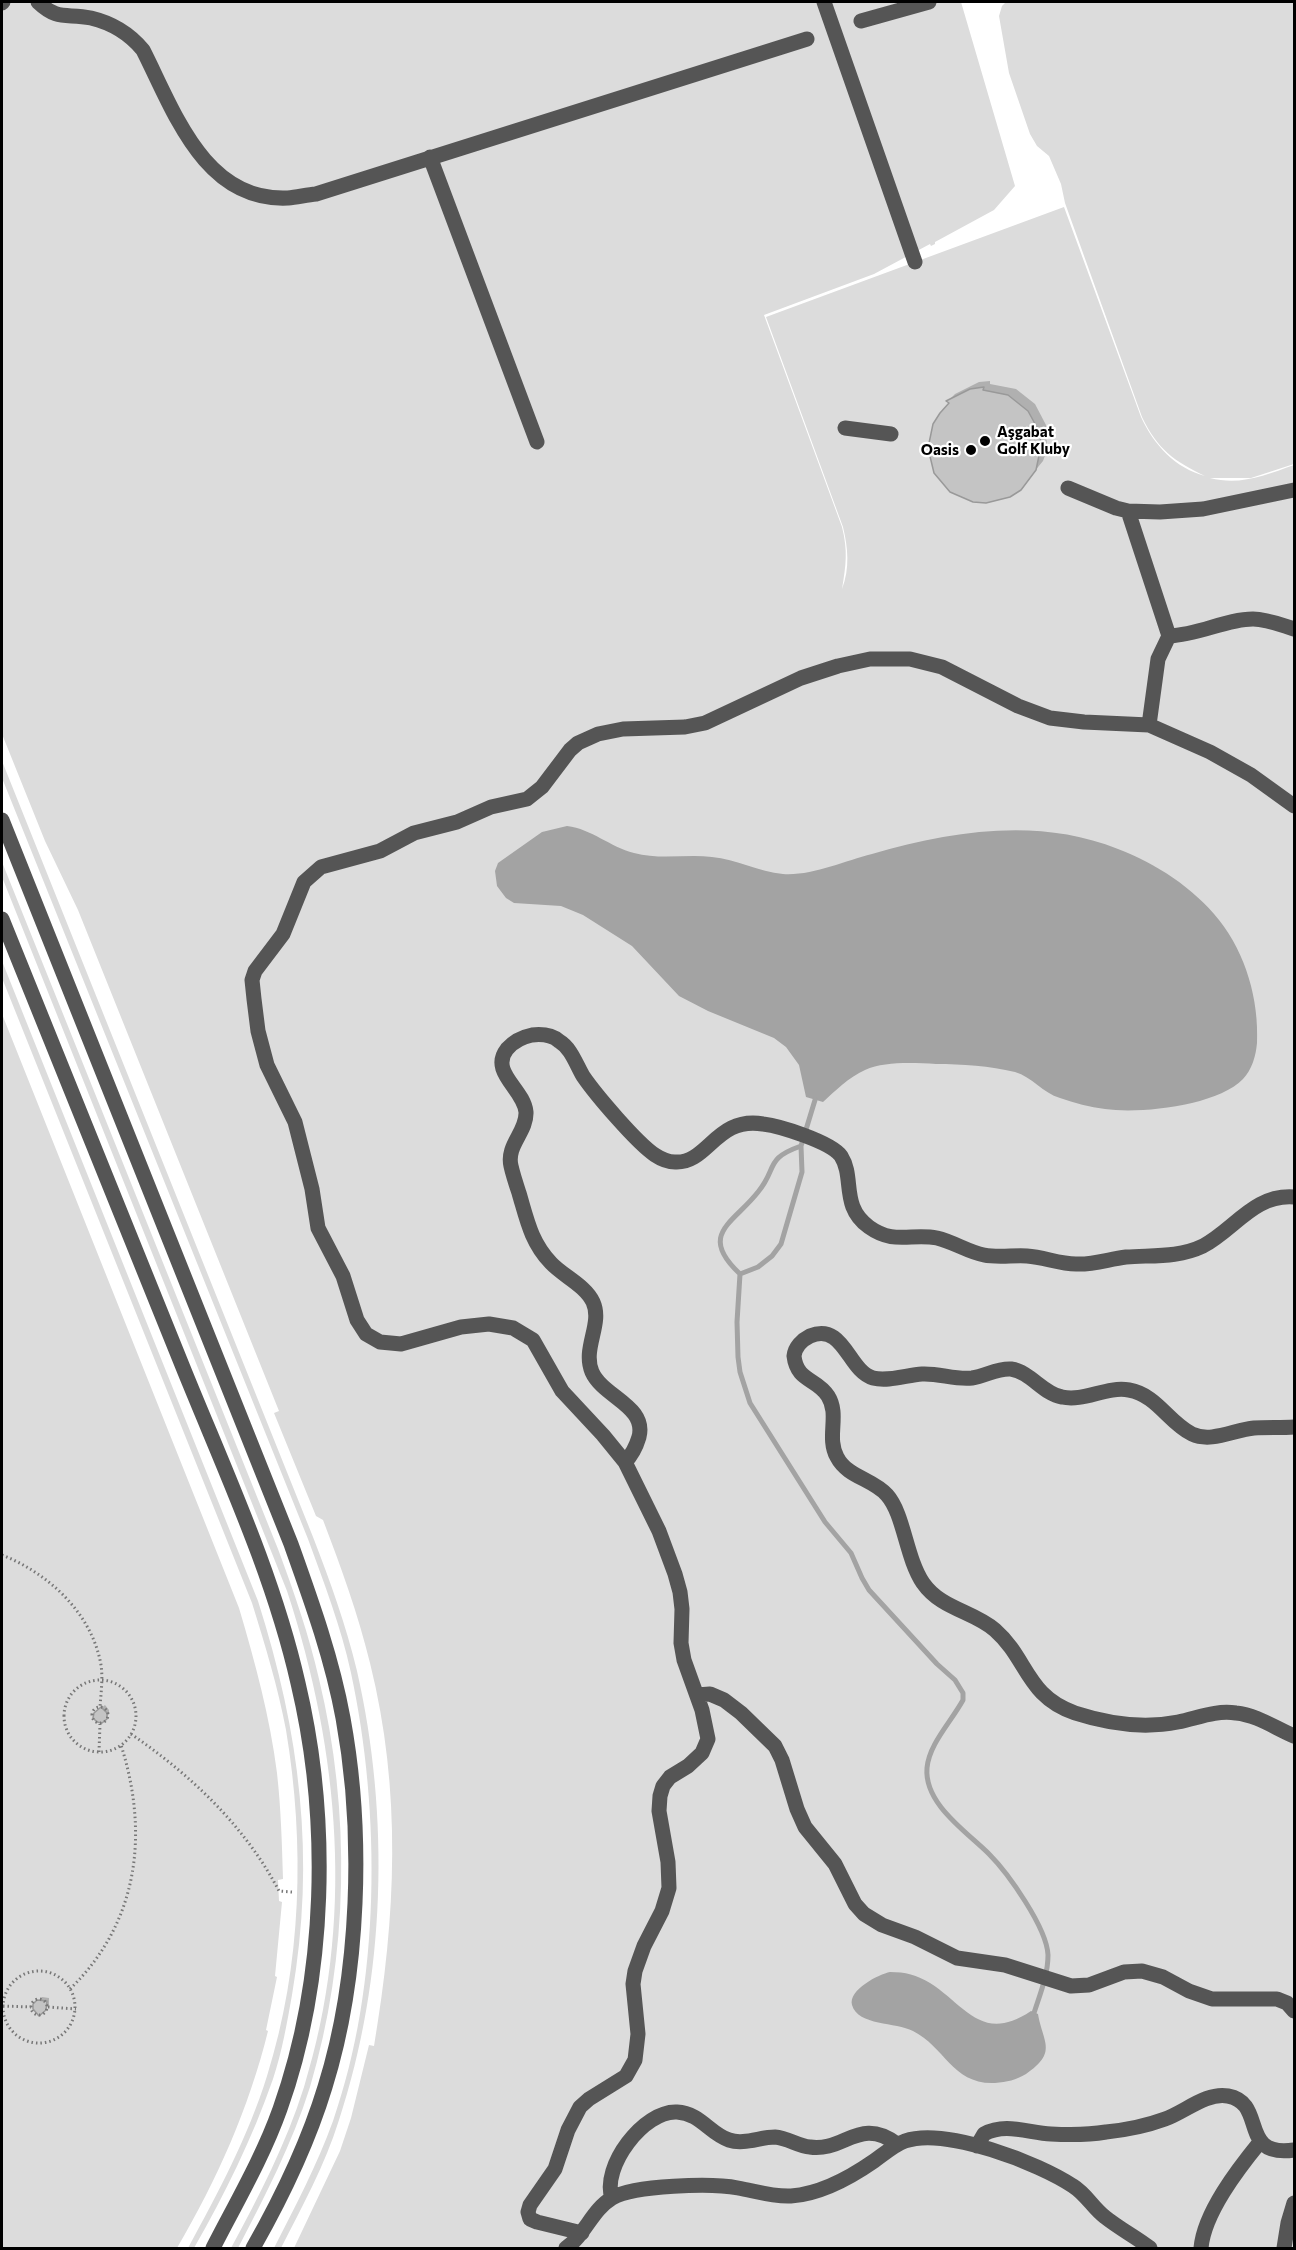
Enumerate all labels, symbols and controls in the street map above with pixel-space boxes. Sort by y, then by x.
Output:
place label: Aşgabat Golf Kluby [997,423,1070,458]
marker: Aşgabat Golf Kluby [978,434,992,448]
place label: Oasis [921,441,959,459]
marker: Oasis [964,443,978,457]

